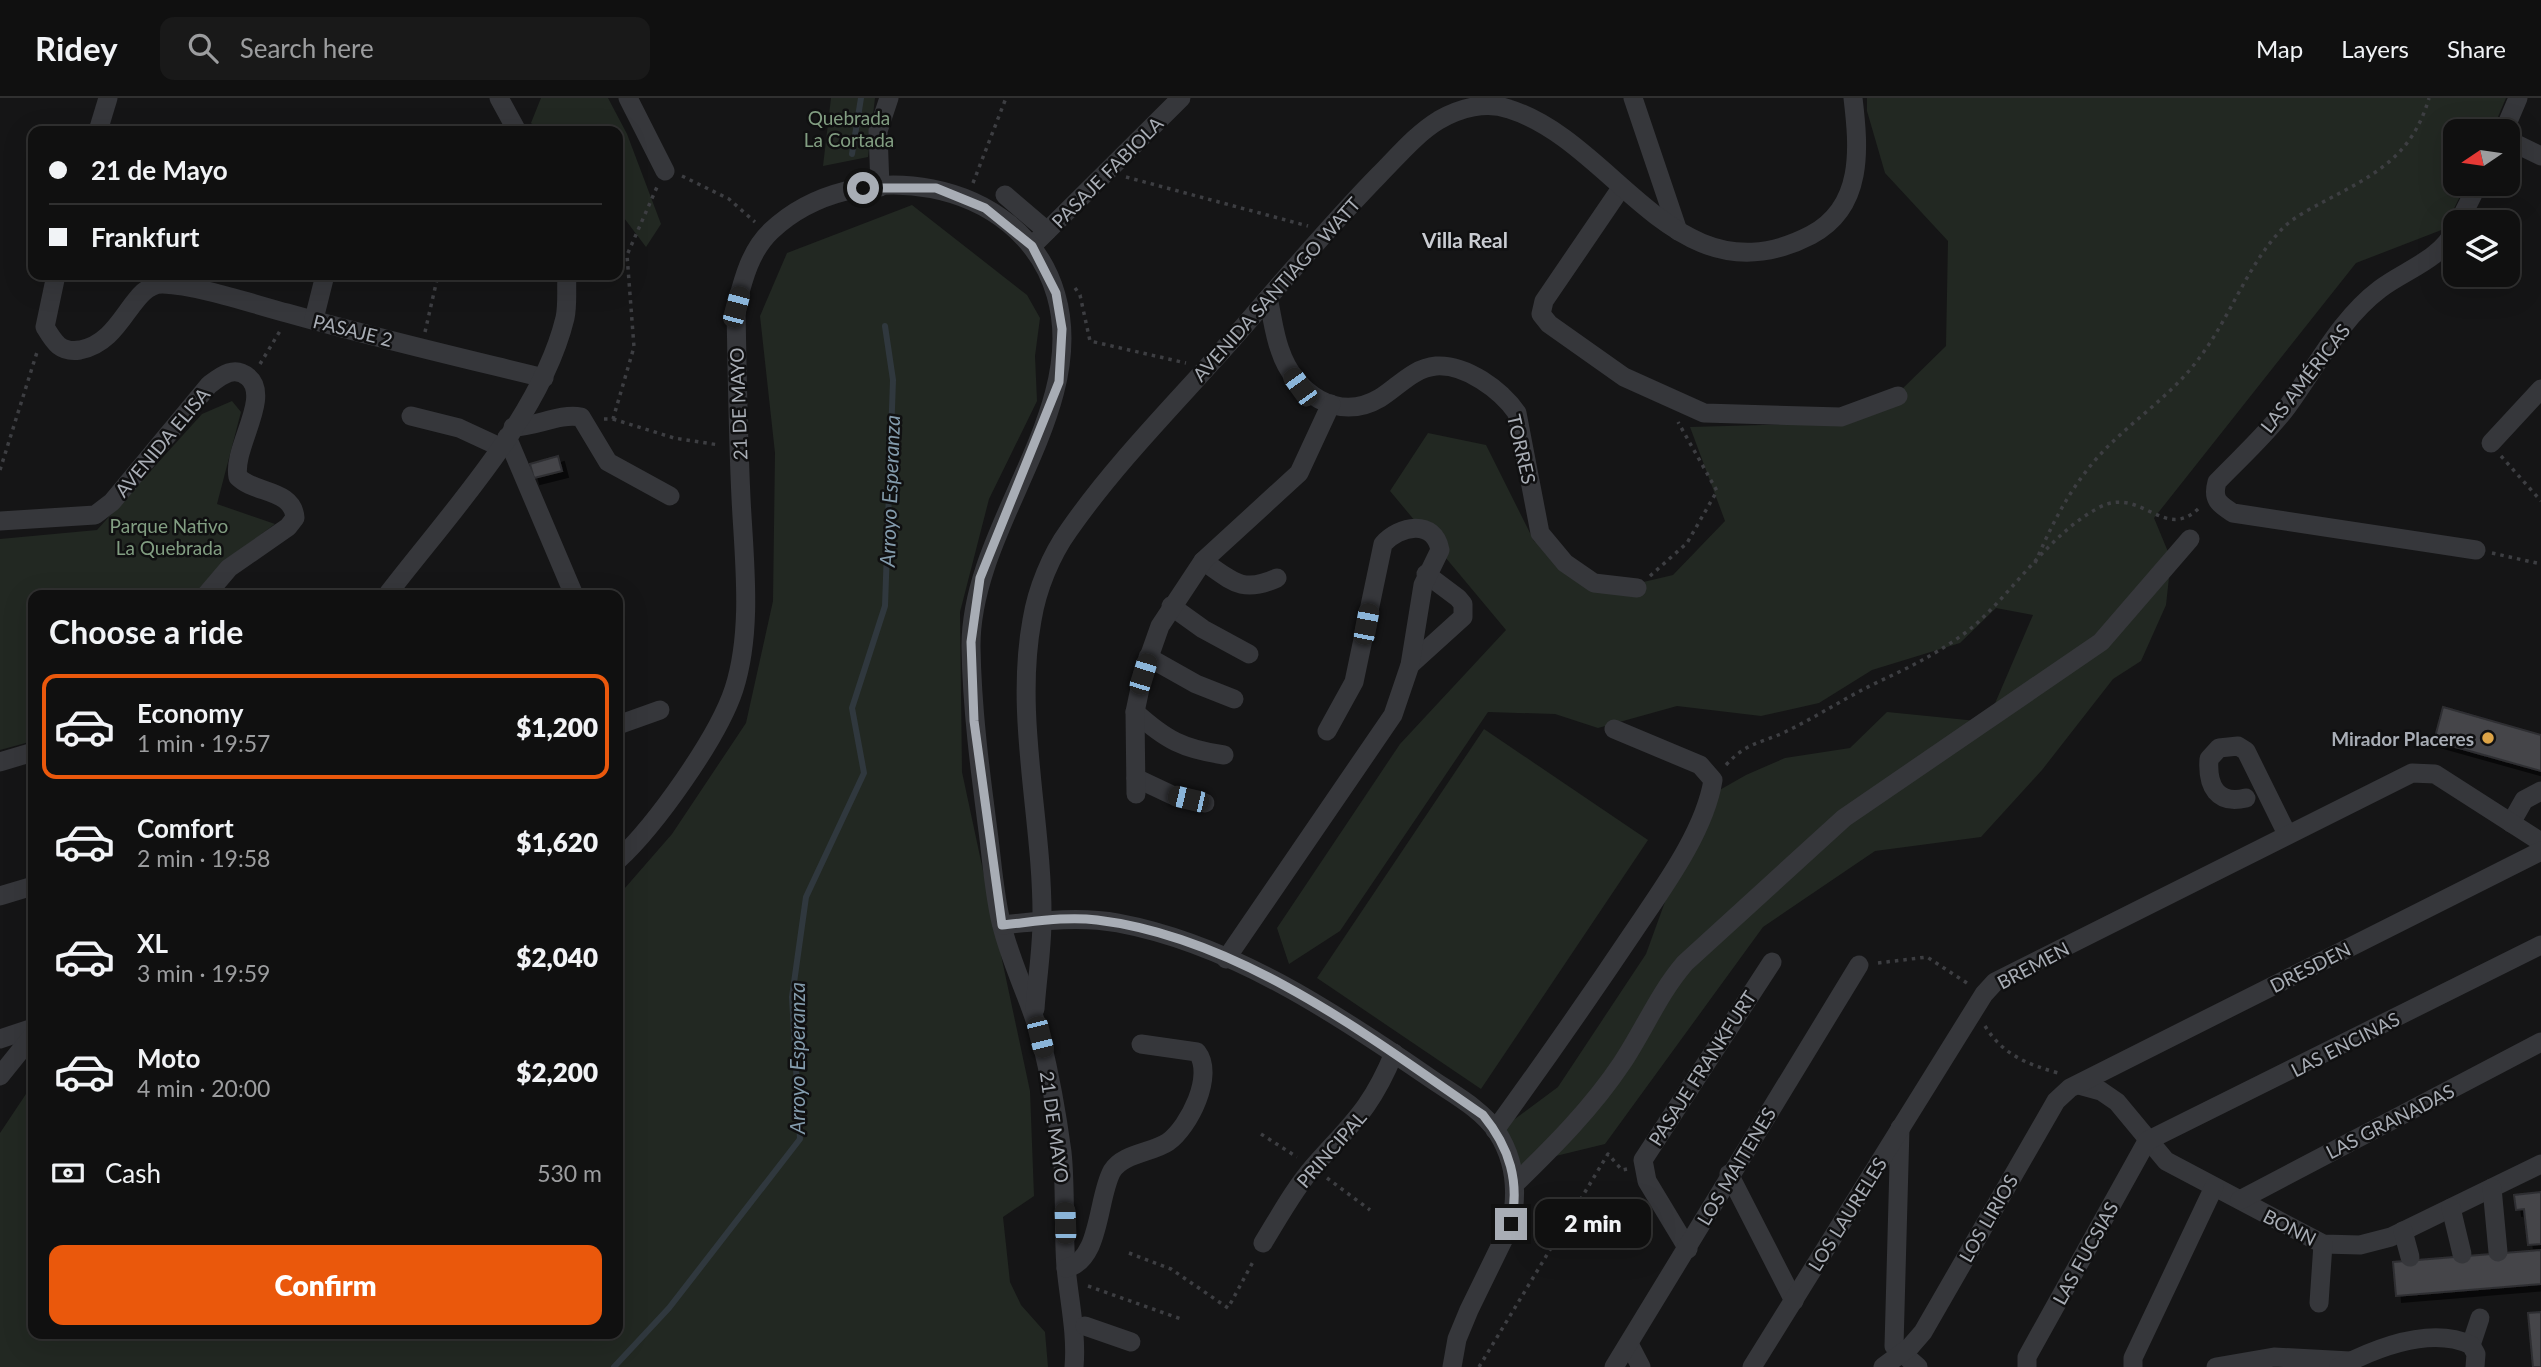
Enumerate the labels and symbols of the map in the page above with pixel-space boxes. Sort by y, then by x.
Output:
park label: Quebrada La Cortada [804,106,894,151]
street label: PASAJE FABIOLA [1047,111,1168,232]
north arrow [2443,119,2520,196]
route start [847,172,879,204]
street label: AVENIDA SANTIAGO WATT [1187,192,1365,386]
district label: Villa Real [1421,227,1508,252]
car [721,284,752,330]
street label: PASAJE 2 [311,309,395,351]
street label: LAS AMÉRICAS [2255,319,2355,437]
street label: 21 DE MAYO [725,347,751,461]
car [1280,364,1321,410]
street label: AVENIDA ELISA [110,383,214,501]
street label: TORRES [1503,412,1541,486]
water label: Arroyo Esperanza [874,415,904,568]
park label: Parque Nativo La Quebrada [110,514,228,559]
car [1352,601,1381,647]
car [1127,651,1160,697]
place label: Mirador Placeres [2331,727,2474,750]
marker: Mirador Placeres [2480,730,2496,746]
car [1166,784,1211,814]
street label: BREMEN [1993,936,2073,994]
street label: DRESDEN [2266,937,2354,997]
water label: Arroyo Esperanza [784,982,809,1135]
street label: PASAJE FRANKFURT [1643,986,1761,1150]
street label: LAS ENCINAS [2287,1007,2403,1081]
car [1025,1014,1056,1060]
street label: 21 DE MAYO [1036,1070,1074,1184]
street label: LAS GRANADAS [2322,1079,2458,1163]
street label: LOS MAITENES [1692,1103,1780,1229]
street label: PRINCIPAL [1291,1106,1371,1192]
street label: LOS LAURELES [1803,1153,1891,1275]
street label: LOS LIRIOS [1954,1170,2022,1266]
street label: LAS FUCSIAS [2047,1198,2123,1308]
callout: 2 min [1536,1200,1651,1248]
car [1054,1202,1077,1244]
street label: BONN [2260,1204,2320,1250]
route end [1495,1208,1527,1240]

